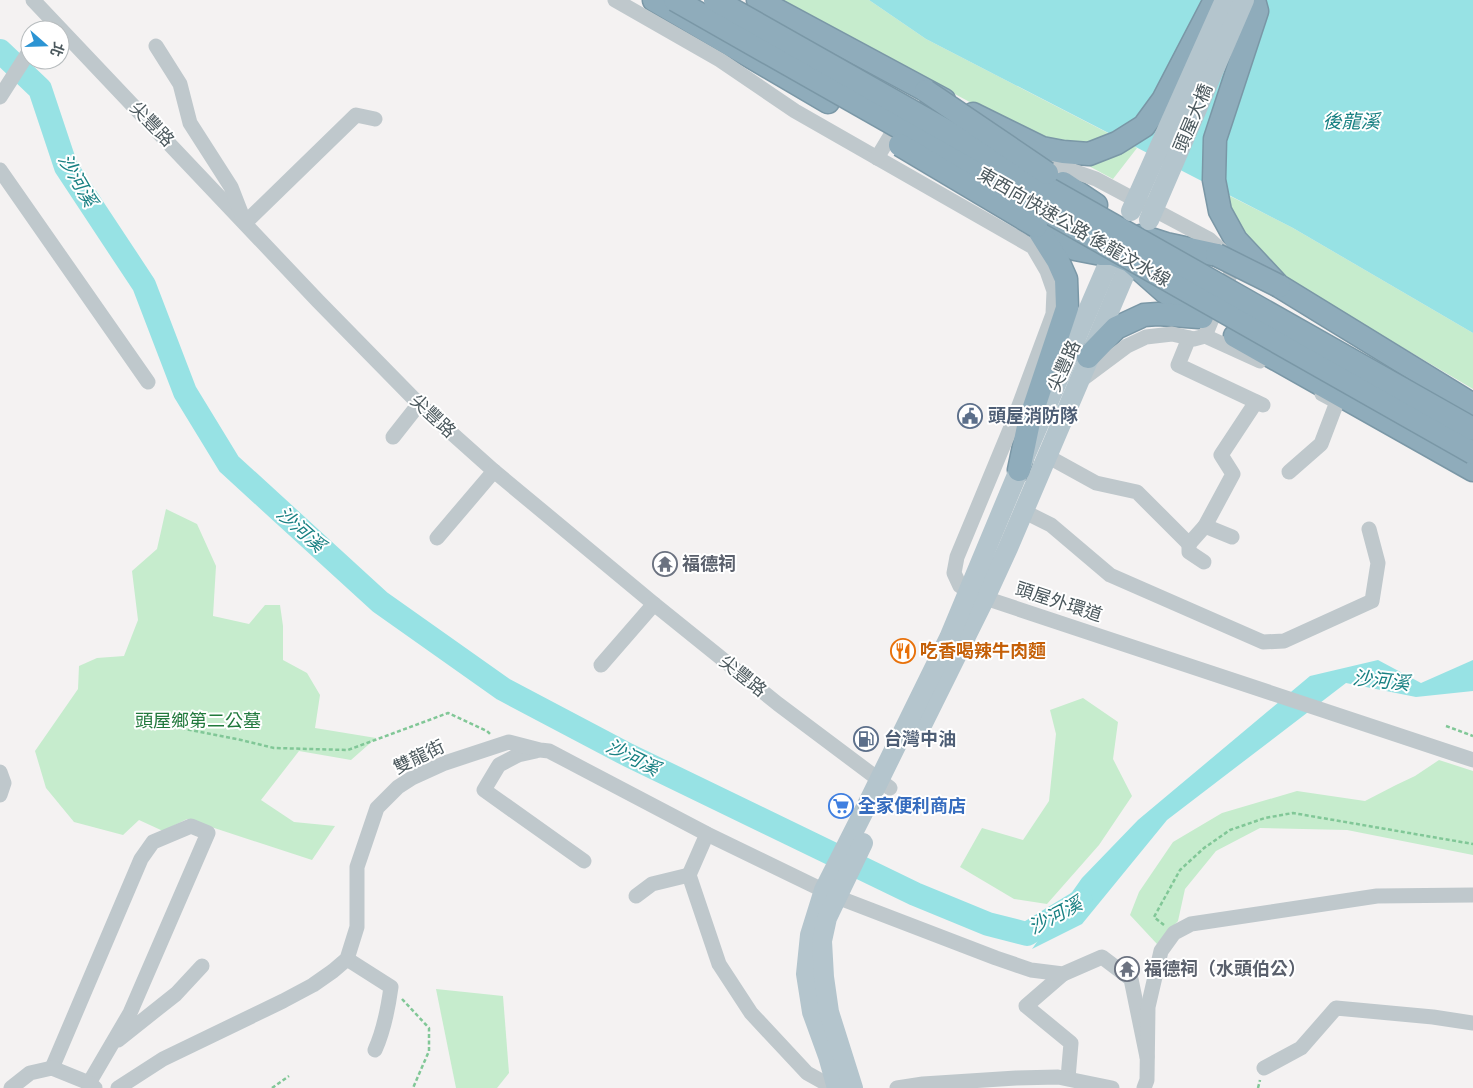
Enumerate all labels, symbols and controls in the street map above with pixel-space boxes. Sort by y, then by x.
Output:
north arrow [20,20,70,70]
text: 北 [47,40,66,58]
street label: 頭屋大橋 [1170,81,1216,155]
street label: 尖豐路 [126,98,178,150]
water label: 後龍溪 [1322,111,1382,132]
water label: 沙河溪 [54,151,102,213]
street label: 東西向快速公路 後龍汶水線 [974,164,1174,290]
street label: 尖豐路 [1044,337,1084,395]
street label: 尖豐路 [406,390,460,442]
public building icon: 頭屋消防隊 [957,403,983,429]
place label: 頭屋消防隊 [988,406,1078,426]
water label: 沙河溪 [272,503,330,558]
temple icon: 福德祠 [652,551,678,577]
place label: 福德祠 [682,554,736,574]
street label: 頭屋外環道 [1013,579,1105,625]
restaurant icon: 吃香喝辣牛肉麵 [890,638,916,664]
place label: 吃香喝辣牛肉麵 [920,641,1046,661]
street label: 尖豐路 [716,651,770,701]
water label: 沙河溪 [1351,668,1413,694]
park label: 頭屋鄉第二公墓 [135,711,261,731]
fuel station icon: 台灣中油 [853,726,879,752]
place label: 台灣中油 [884,729,956,749]
street label: 雙龍街 [390,736,448,778]
water label: 沙河溪 [603,736,665,781]
supermarket icon: 全家便利商店 [828,793,854,819]
place label: 全家便利商店 [858,796,966,816]
water label: 沙河溪 [1026,892,1088,938]
temple icon: 福德祠（水頭伯公） [1114,956,1140,982]
place label: 福德祠（水頭伯公） [1144,959,1306,979]

